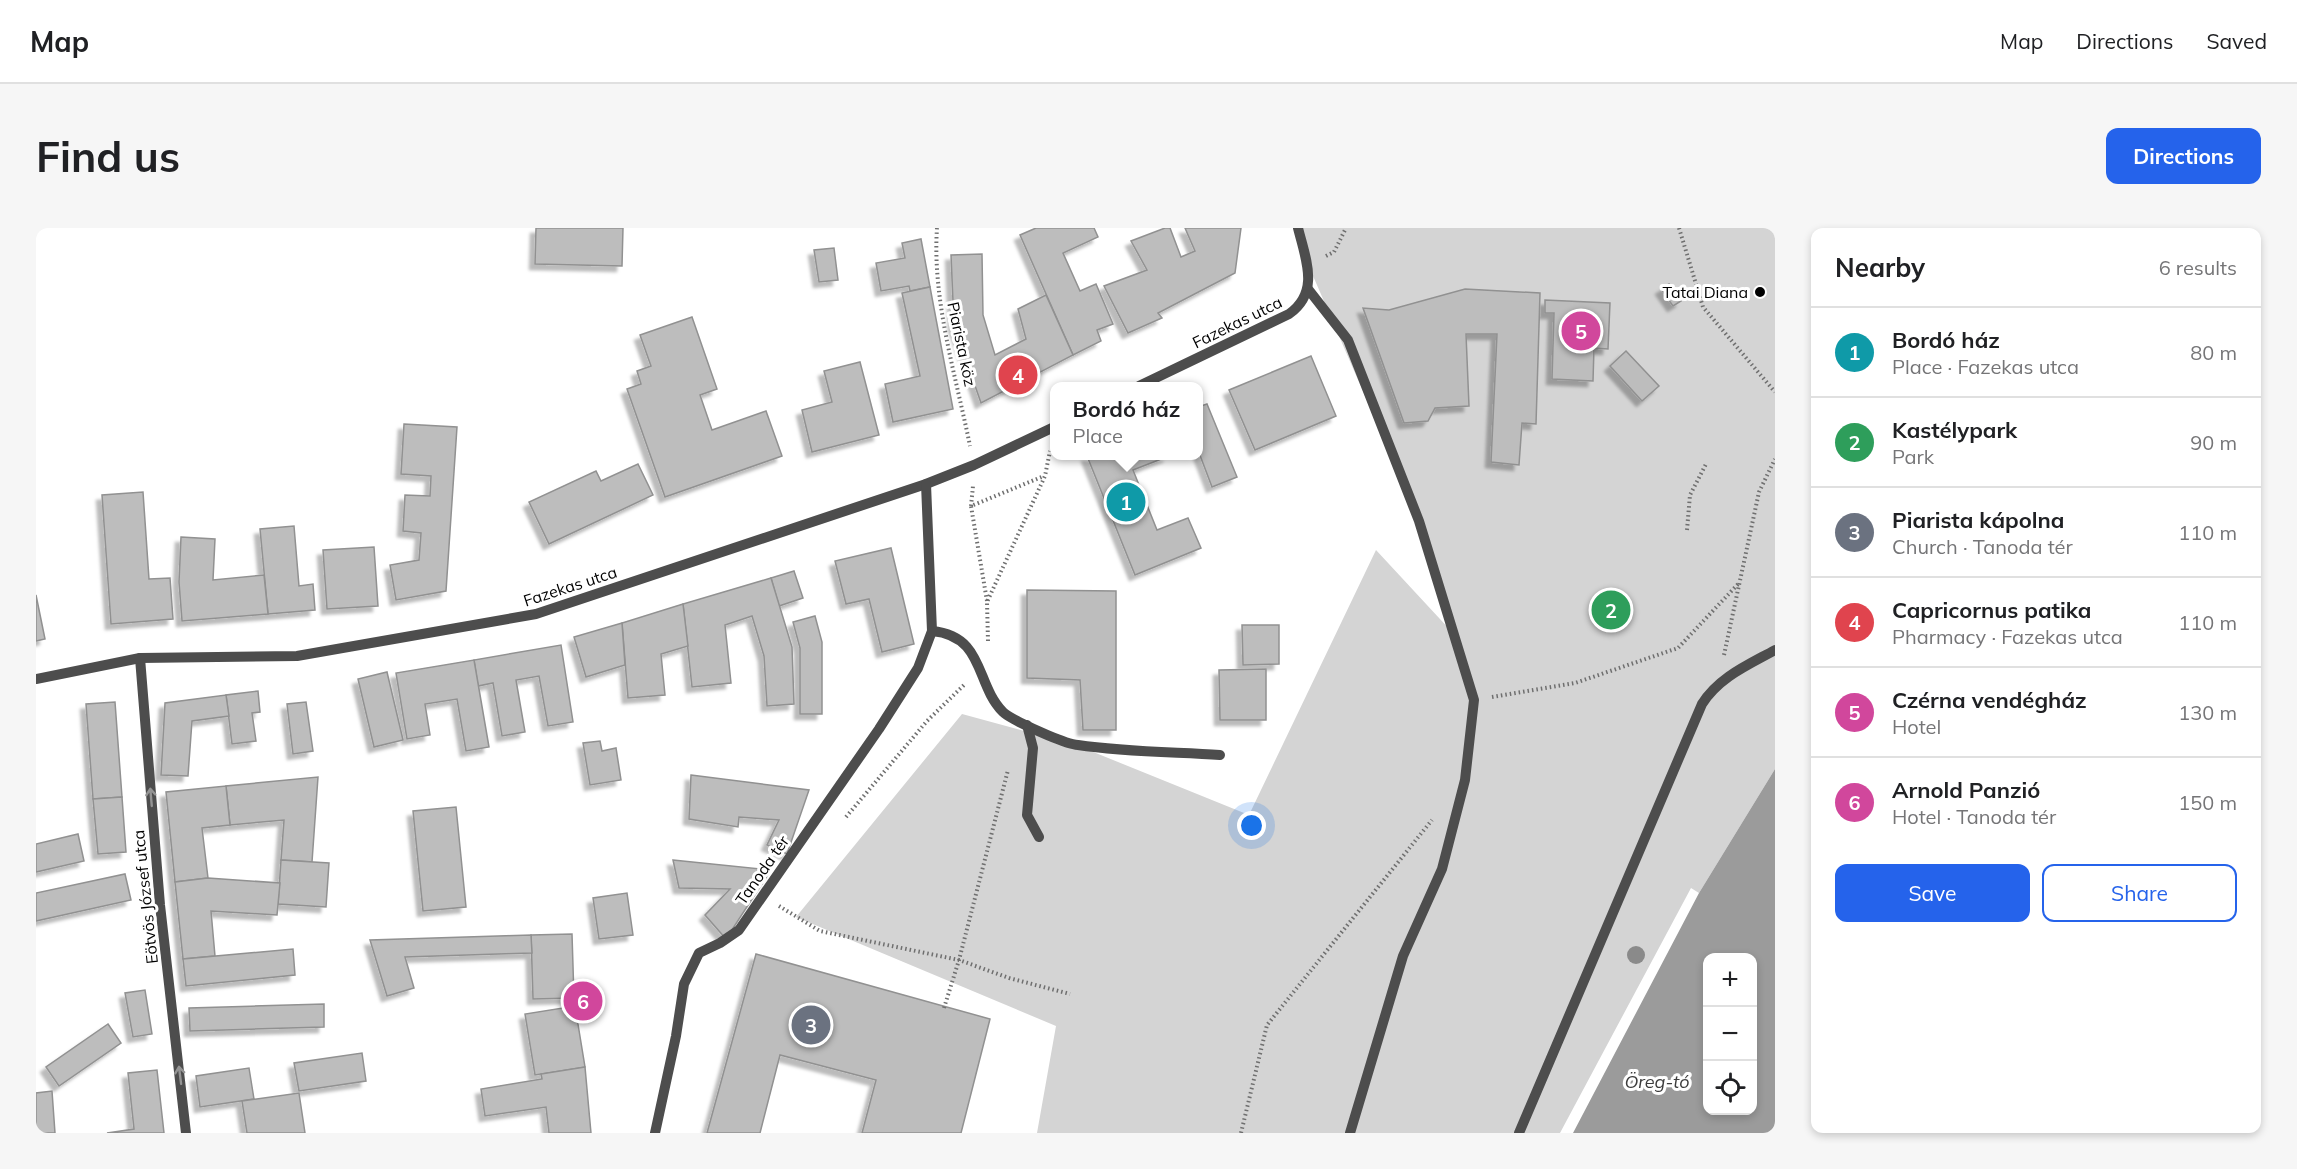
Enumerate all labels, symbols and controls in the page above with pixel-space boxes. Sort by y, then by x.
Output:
text: Map [30,24,89,59]
text: Map [2000,28,2043,54]
text: Directions [2076,28,2173,54]
text: Saved [2206,28,2267,54]
button: Directions [2106,128,2261,184]
text: Find us [36,130,180,183]
text: Nearby [1835,251,1925,284]
text: 6 results [2159,255,2237,280]
place label: Tatai Diana [1662,282,1748,302]
marker: Tatai Diana [1753,285,1767,299]
street label: Fazekas utca [1189,292,1285,352]
street label: Piarista köz [943,300,981,388]
pin: 5 [1562,308,1600,354]
text: Bordó ház [1892,326,2000,354]
text: 1 [1849,340,1861,365]
text: 80 m [2190,340,2237,365]
pin: 4 [998,352,1038,398]
text: Place · Fazekas utca [1892,354,2079,379]
popup [1050,382,1203,460]
text: Bordó ház [1073,395,1180,423]
text: Kastélypark [1892,416,2017,444]
text: Place [1073,423,1123,448]
text: 2 [1849,430,1861,455]
text: 90 m [2190,430,2237,455]
text: Park [1892,444,1934,469]
pin: 1 [1106,480,1146,524]
text: Piarista kápolna [1892,506,2064,534]
text: 3 [1849,520,1861,545]
text: 110 m [2178,520,2237,545]
text: Church · Tanoda tér [1892,534,2073,559]
street label: Fazekas utca [521,561,619,611]
pin: 2 [1592,588,1630,632]
text: Capricornus patika [1892,596,2091,624]
text: 4 [1849,610,1861,635]
text: 110 m [2178,610,2237,635]
text: Pharmacy · Fazekas utca [1892,624,2123,649]
text: Czérna vendégház [1892,686,2087,714]
text: 5 [1849,700,1861,725]
text: 130 m [2178,700,2237,725]
text: Hotel [1892,714,1941,739]
text: Arnold Panzió [1892,776,2040,804]
one-way arrow [145,788,156,808]
text: 6 [1849,790,1861,815]
text: 150 m [2178,790,2237,815]
text: Hotel · Tanoda tér [1892,804,2056,829]
your location [1237,811,1266,840]
street label: Eötvös József utca [128,829,162,965]
street label: Tanoda tér [731,831,793,908]
button: Save [1835,864,2030,922]
button: Share [2042,864,2237,922]
map controls [1703,953,1757,1115]
button: + [1703,953,1757,1007]
pin: 6 [564,978,602,1024]
pin: 3 [792,1002,830,1048]
button: − [1703,1007,1757,1061]
button: locate [1703,1061,1757,1115]
one-way arrow [174,1065,185,1085]
water label: Öreg-tó [1624,1070,1690,1093]

